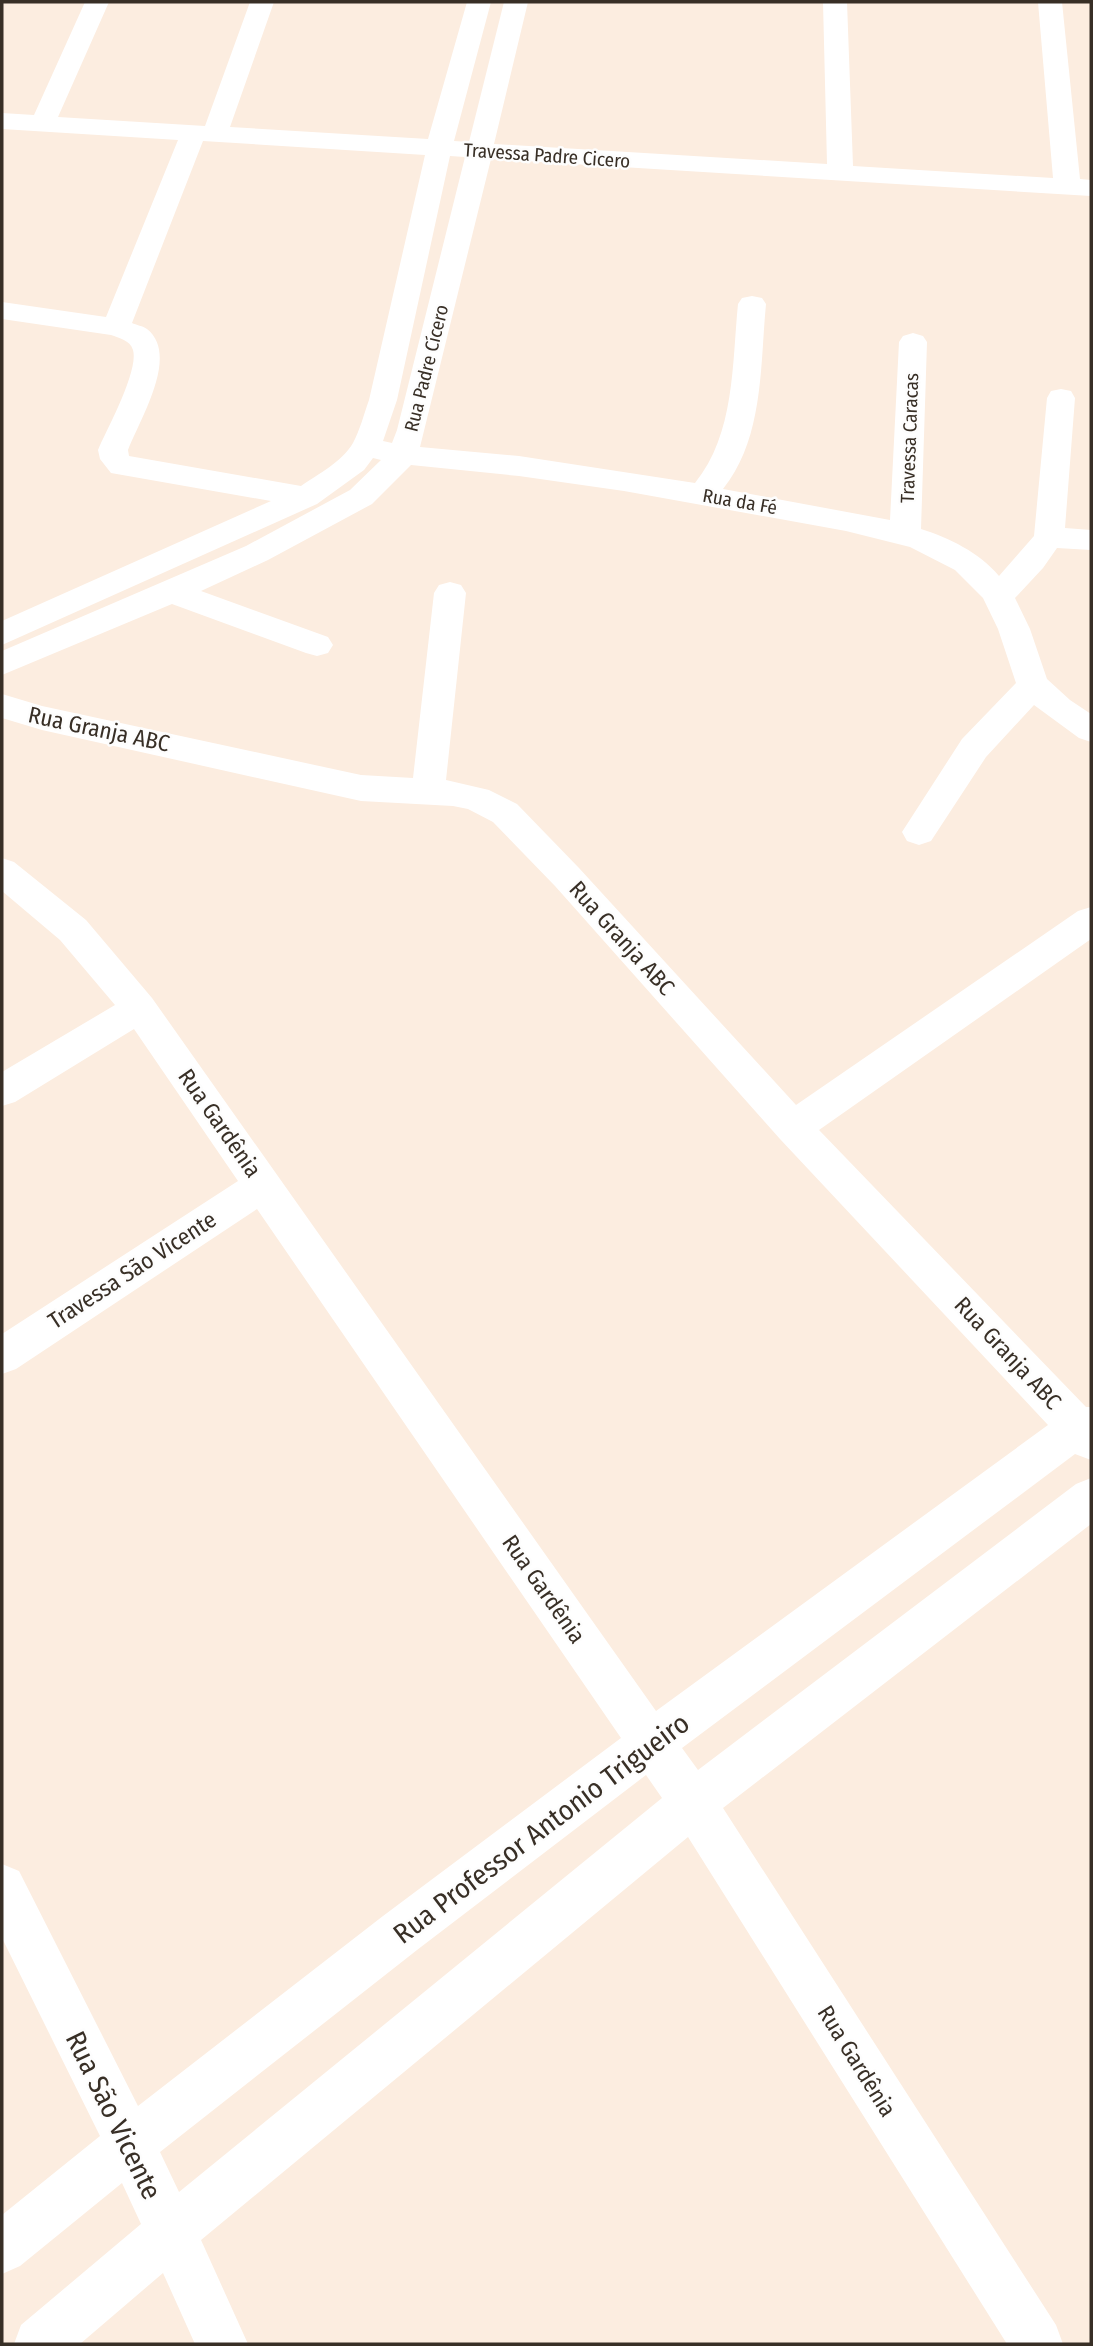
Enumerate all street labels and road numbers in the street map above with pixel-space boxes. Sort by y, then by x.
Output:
street label: Travessa Padre Cicero [463,138,631,173]
street label: Rua Padre Cícero [400,302,453,434]
street label: Travessa Caracas [896,373,923,503]
street label: Rua da Fé [701,484,779,519]
street label: Rua Granja ABC [26,700,173,758]
street label: Rua Granja ABC [563,875,681,1001]
street label: Rua Gardênia [172,1063,268,1183]
street label: Travessa São Vicente [43,1205,221,1335]
street label: Rua Granja ABC [949,1291,1068,1415]
street label: Rua Gardênia [496,1529,592,1649]
street label: Rua Professor Antonio Trigueiro [387,1706,696,1951]
street label: Rua Gardênia [812,2000,902,2122]
street label: Rua São Vicente [59,2026,169,2205]

